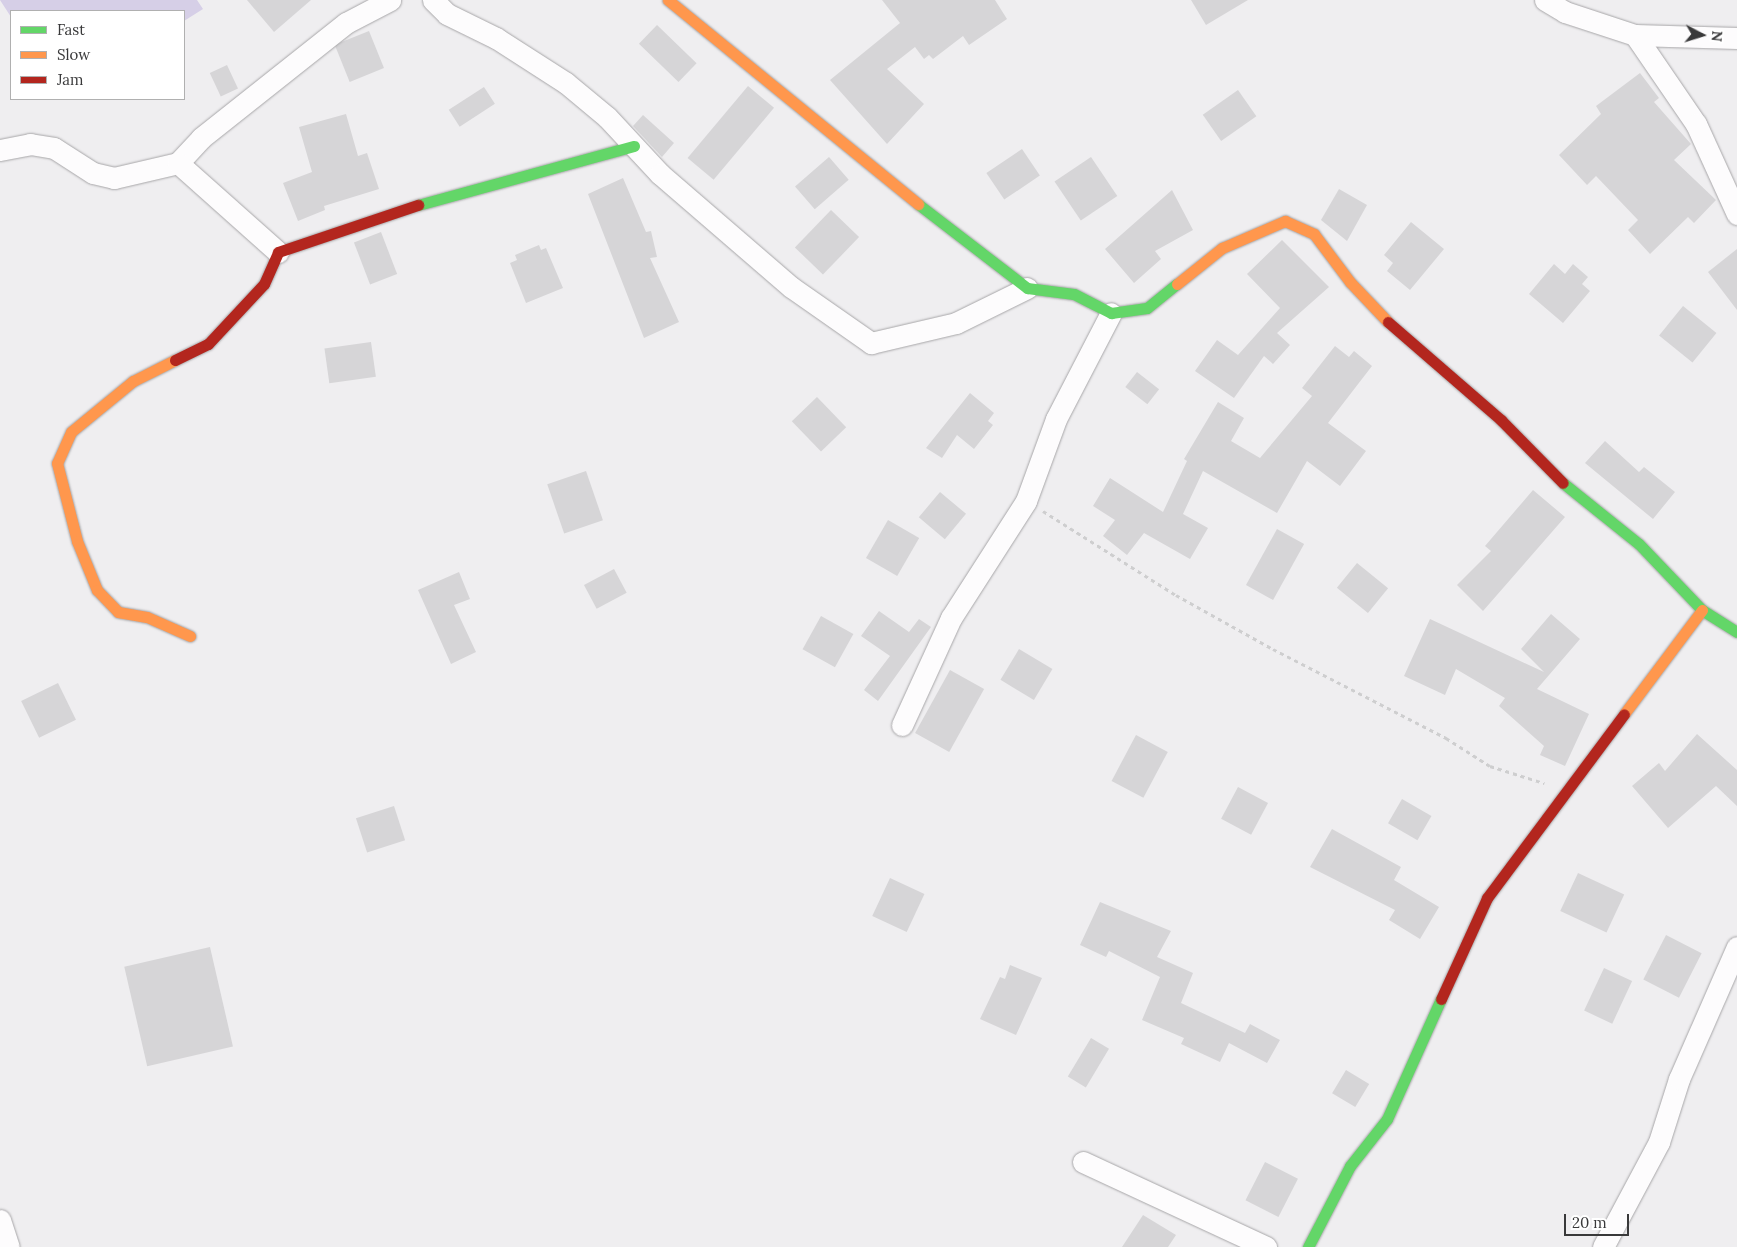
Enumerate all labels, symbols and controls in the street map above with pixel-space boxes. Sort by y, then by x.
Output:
legend [10,10,185,100]
north arrow [1677,10,1727,60]
text: Fast [57,20,85,39]
text: N [1708,30,1726,42]
text: Slow [57,45,90,64]
text: Jam [57,70,84,89]
scale bar [1567,1204,1632,1236]
text: 20 m [1572,1213,1607,1232]

